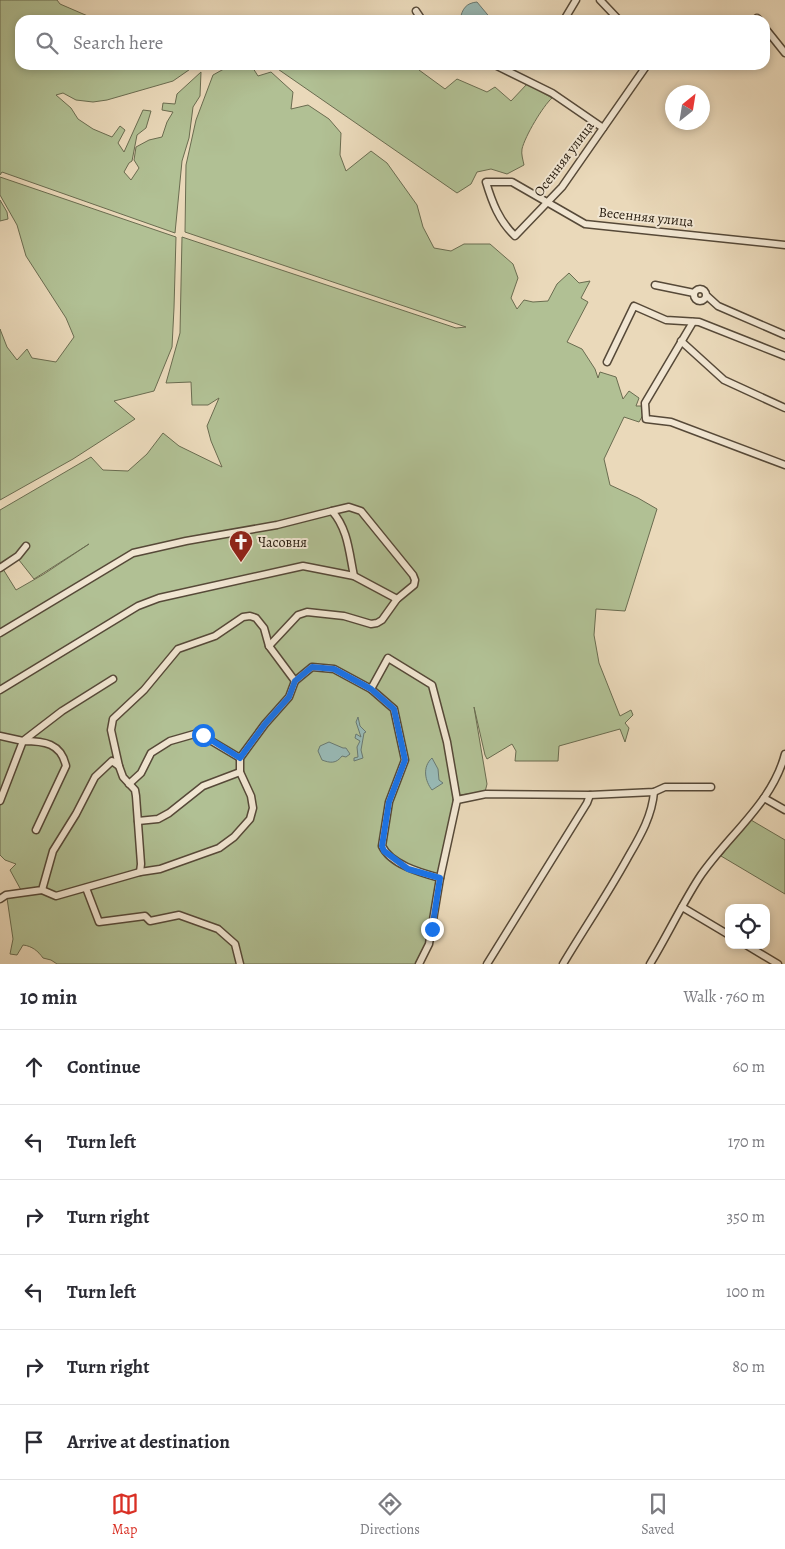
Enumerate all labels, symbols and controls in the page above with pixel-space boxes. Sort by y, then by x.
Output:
search box [15,15,770,70]
icon: search [33,29,61,57]
text: Search here [73,30,163,56]
north arrow [665,85,710,130]
street label: Осенняя улица [529,117,599,201]
street label: Весенняя улица [598,203,695,231]
church icon: Часовня [228,529,254,563]
place label: Часовня [258,533,307,552]
route start [192,724,215,747]
map controls [725,904,770,949]
button: locate [725,904,770,949]
route end [421,918,444,941]
text: 10 min [20,983,77,1011]
text: Walk · 760 m [683,986,765,1008]
icon: ahead [20,1053,48,1081]
text: Continue [67,1054,141,1080]
text: 60 m [733,1056,765,1078]
icon: left [20,1128,48,1156]
text: Turn left [67,1129,136,1155]
text: 170 m [728,1131,765,1153]
icon: right [20,1203,48,1231]
text: Turn right [67,1204,149,1230]
text: 350 m [726,1206,765,1228]
icon: left [20,1278,48,1306]
text: Turn left [67,1279,136,1305]
text: 100 m [726,1281,765,1303]
icon: right [20,1353,48,1381]
text: Turn right [67,1354,149,1380]
text: 80 m [732,1356,765,1378]
icon: arrive [20,1428,48,1456]
text: Arrive at destination [67,1429,230,1455]
tab: Map [111,1490,139,1539]
tab: Directions [360,1490,420,1539]
tab: Saved [641,1490,674,1539]

